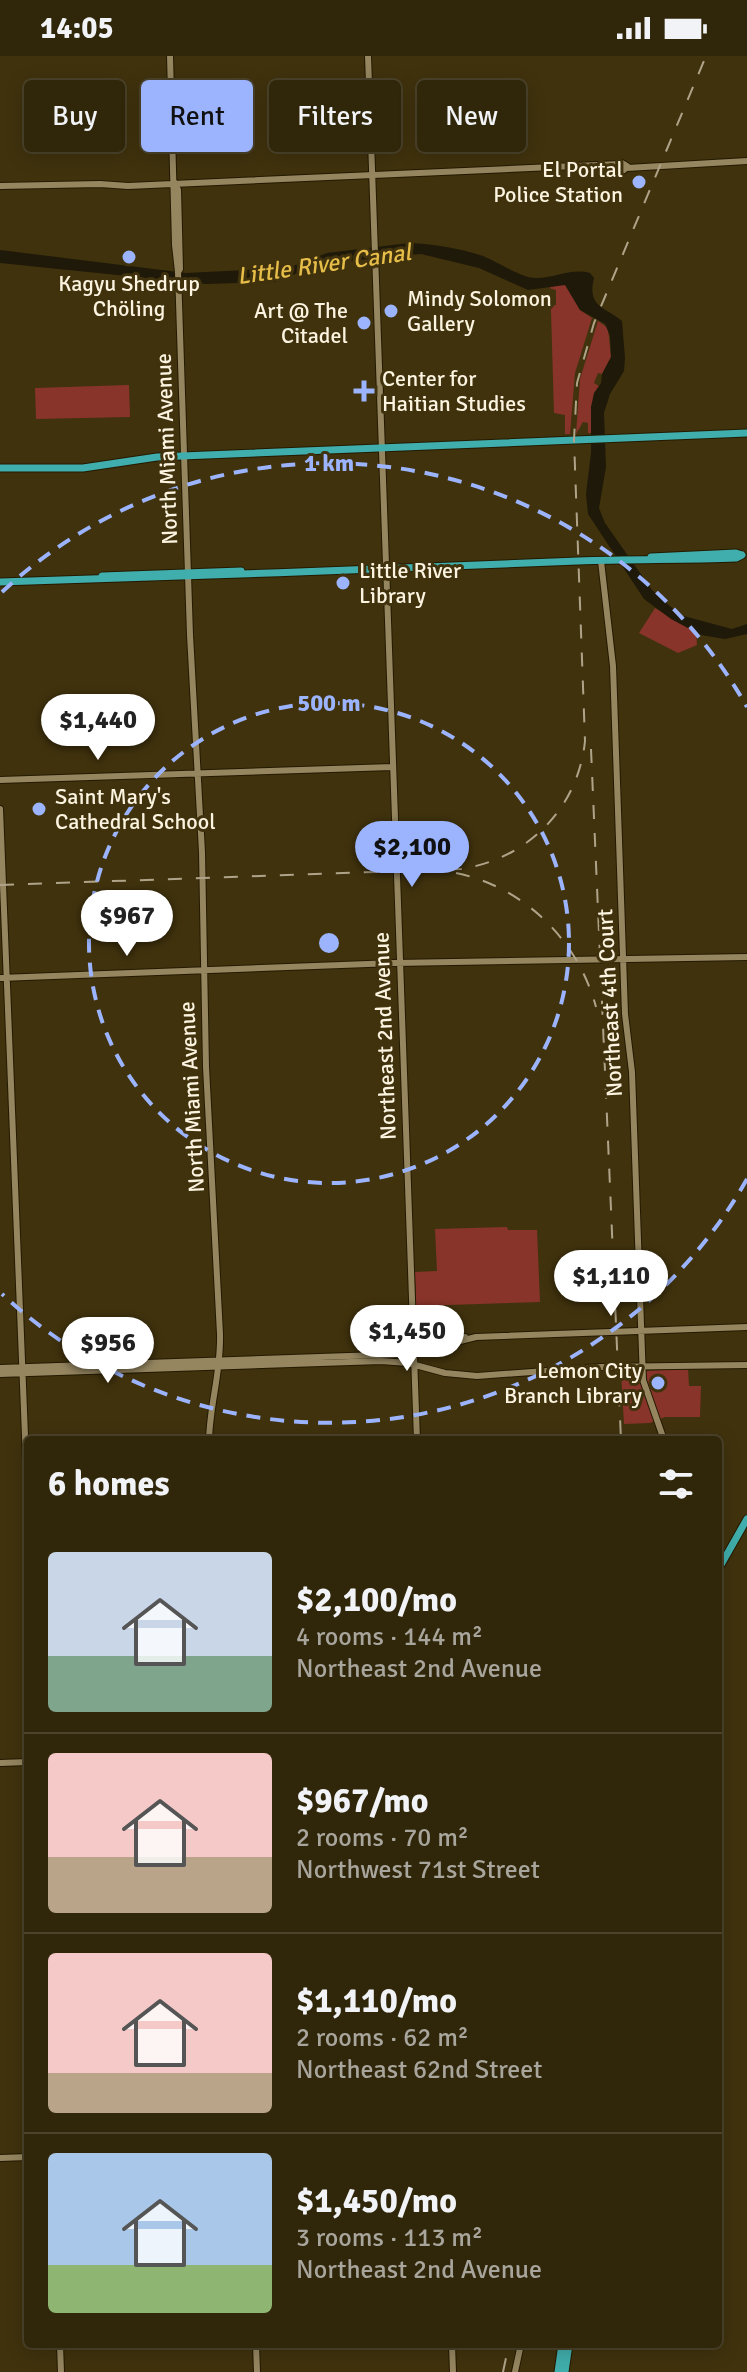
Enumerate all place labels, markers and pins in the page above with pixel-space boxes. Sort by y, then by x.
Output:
place label: El Portal Police Station [493,156,623,208]
marker: El Portal Police Station [630,173,648,191]
marker: Kagyu Shedrup Chöling [120,248,138,266]
place label: Kagyu Shedrup Chöling [58,270,200,322]
place label: Mindy Solomon Gallery [407,285,552,337]
place label: Art @ The Citadel [254,297,348,349]
marker: Mindy Solomon Gallery [382,302,400,320]
marker: Art @ The Citadel [355,314,373,332]
place label: Center for Haitian Studies [382,365,526,417]
marker: Center for Haitian Studies [353,380,375,402]
place label: Little River Library [359,557,461,609]
marker: Little River Library [334,574,352,592]
pin: $1,440 [33,694,163,762]
place label: Saint Mary's Cathedral School [55,783,216,835]
marker: Saint Mary's Cathedral School [30,800,48,818]
pin: $2,100 [347,821,477,889]
pin: $967 [80,890,174,958]
centre of rings [315,929,343,957]
pin: $1,110 [546,1250,676,1318]
pin: $1,450 [342,1305,472,1373]
pin: $956 [61,1317,155,1385]
place label: Lemon City Branch Library [504,1357,643,1409]
marker: Lemon City Branch Library [649,1374,667,1392]

